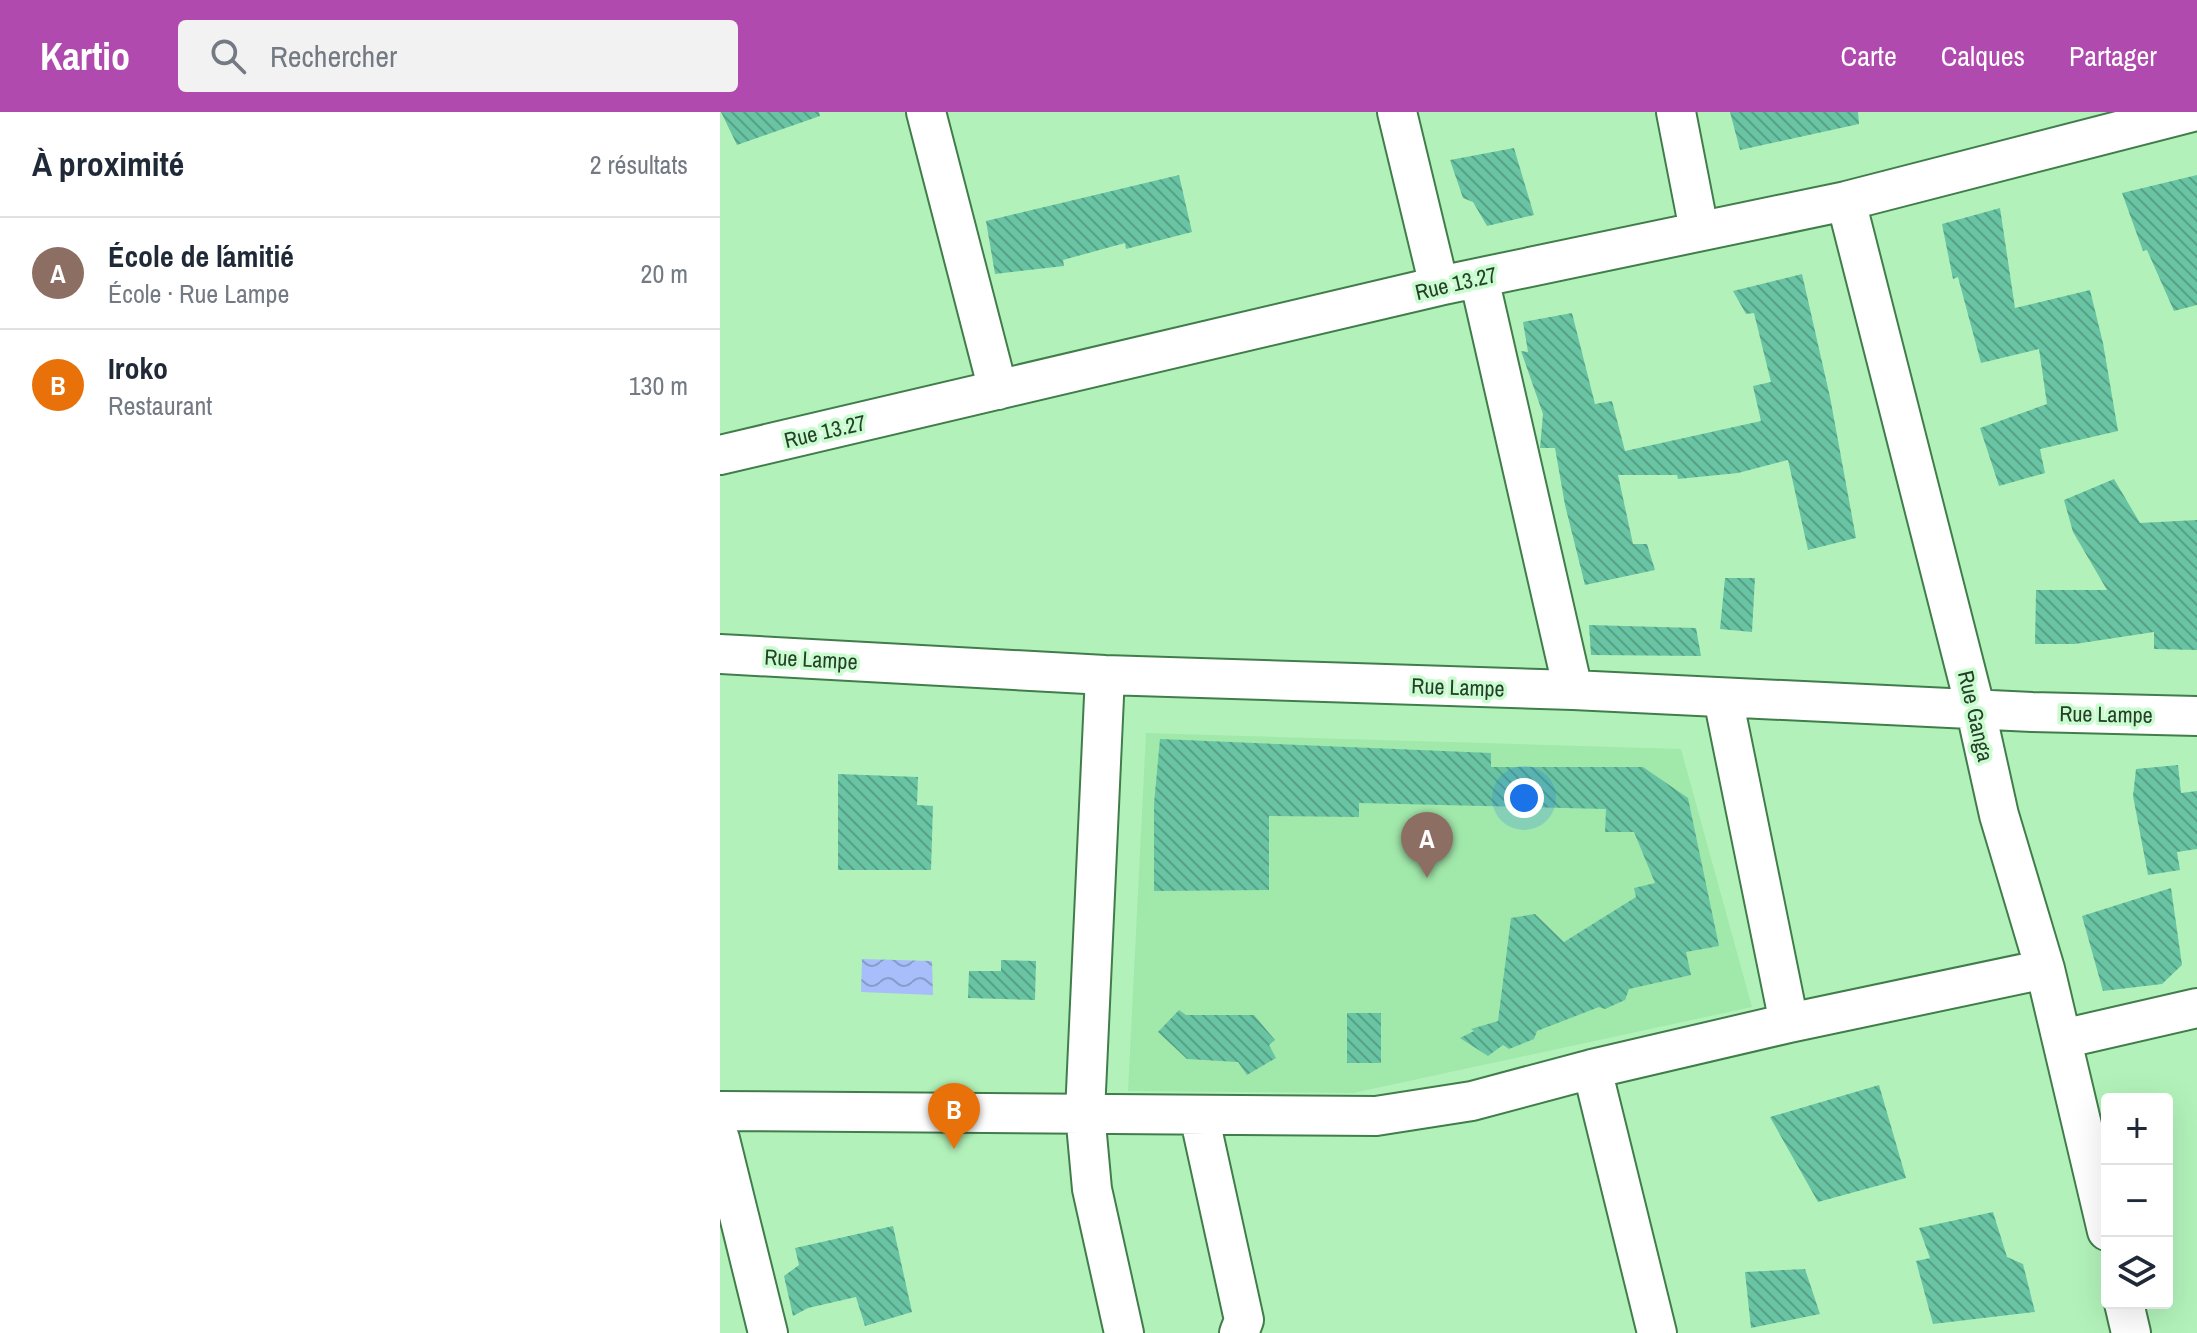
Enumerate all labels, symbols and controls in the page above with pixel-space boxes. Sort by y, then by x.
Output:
search box [178,20,738,92]
text: Kartio [40,31,130,82]
icon: search [206,34,250,78]
text: Rechercher [270,36,397,76]
text: Carte [1841,37,1897,75]
text: Calques [1941,37,2025,75]
text: Partager [2069,37,2157,75]
text: À proximité [32,141,184,187]
text: 2 résultats [590,147,688,182]
text: École de l´amitié [108,236,294,276]
text: A [50,256,66,291]
text: 20 m [641,256,688,291]
street label: Rue 13.27 [1412,259,1500,307]
text: École · Rue Lampe [108,276,289,311]
text: Iroko [108,348,168,388]
text: B [50,368,66,403]
text: 130 m [629,368,688,403]
text: Restaurant [108,388,212,423]
street label: Rue 13.27 [781,407,869,455]
street label: Rue Lampe [764,642,858,676]
street label: Rue Ganga [1951,668,2001,764]
street label: Rue Lampe [1411,670,1505,704]
street label: Rue Lampe [2059,698,2153,730]
your location [1504,778,1544,818]
pin: A [1401,812,1453,878]
pin: B [928,1083,980,1149]
map controls [2101,1093,2173,1309]
button: + [2101,1093,2173,1165]
button: − [2101,1165,2173,1237]
button: layers [2101,1237,2173,1309]

